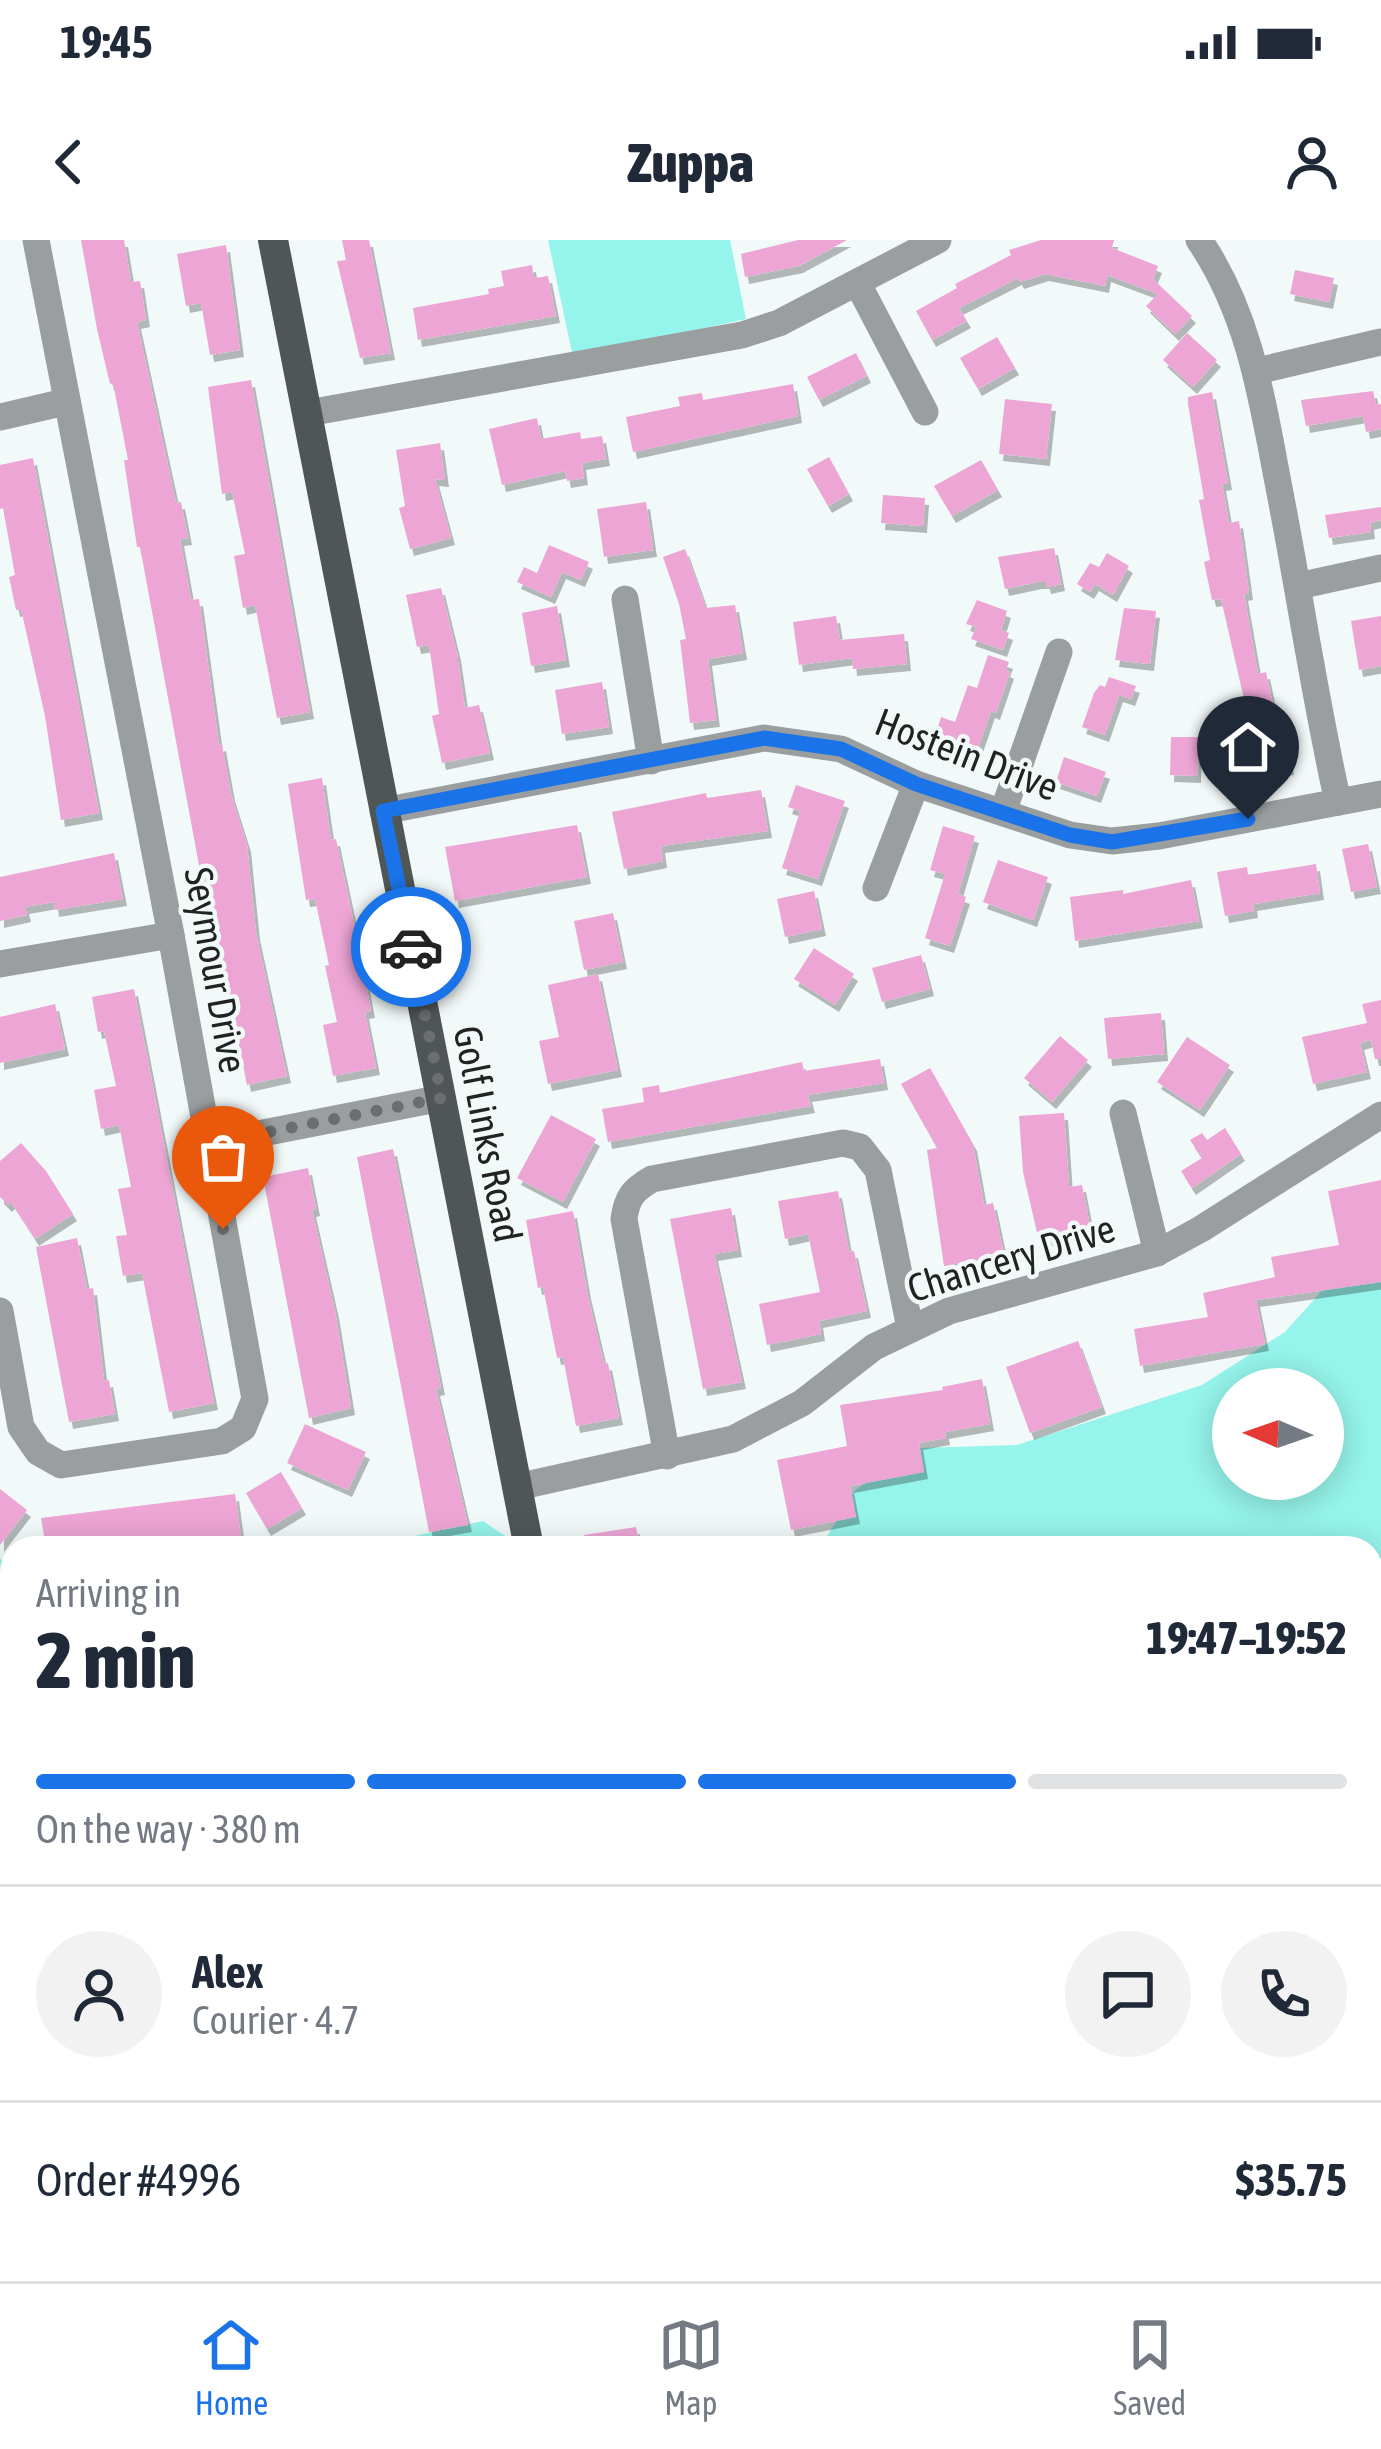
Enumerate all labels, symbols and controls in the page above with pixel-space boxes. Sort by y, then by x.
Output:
text: 19:45 [60,16,153,68]
icon: back [36,129,102,195]
icon: person [1279,129,1345,195]
text: Zuppa [627,132,754,193]
pin [1197,696,1299,819]
street label: Hostein Drive [869,699,1065,809]
icon: home [1215,714,1281,780]
street label: Seymour Drive [176,864,256,1076]
courier [351,887,471,1007]
icon: car [378,914,444,980]
street label: Golf Links Road [445,1022,531,1246]
pin [172,1106,274,1229]
icon: bag [190,1124,256,1190]
street label: Chancery Drive [902,1206,1120,1310]
north arrow [1212,1368,1344,1500]
map controls [1212,1368,1344,1500]
text: Arriving in [36,1571,181,1615]
text: 19:47–19:52 [1146,1612,1347,1664]
text: 2 min [36,1615,195,1705]
text: On the way · 380 m [36,1807,301,1851]
button: person [36,1931,162,2057]
button: chat [1065,1931,1191,2057]
button: phone [1221,1931,1347,2057]
text: Alex [192,1946,264,1998]
text: Courier · 4.7 [192,1998,359,2042]
text: Order #4996 [36,2154,241,2206]
text: $35.75 [1235,2154,1347,2206]
tab: Home [195,2312,268,2422]
tab: Map [658,2312,724,2422]
tab: Saved [1113,2312,1186,2422]

